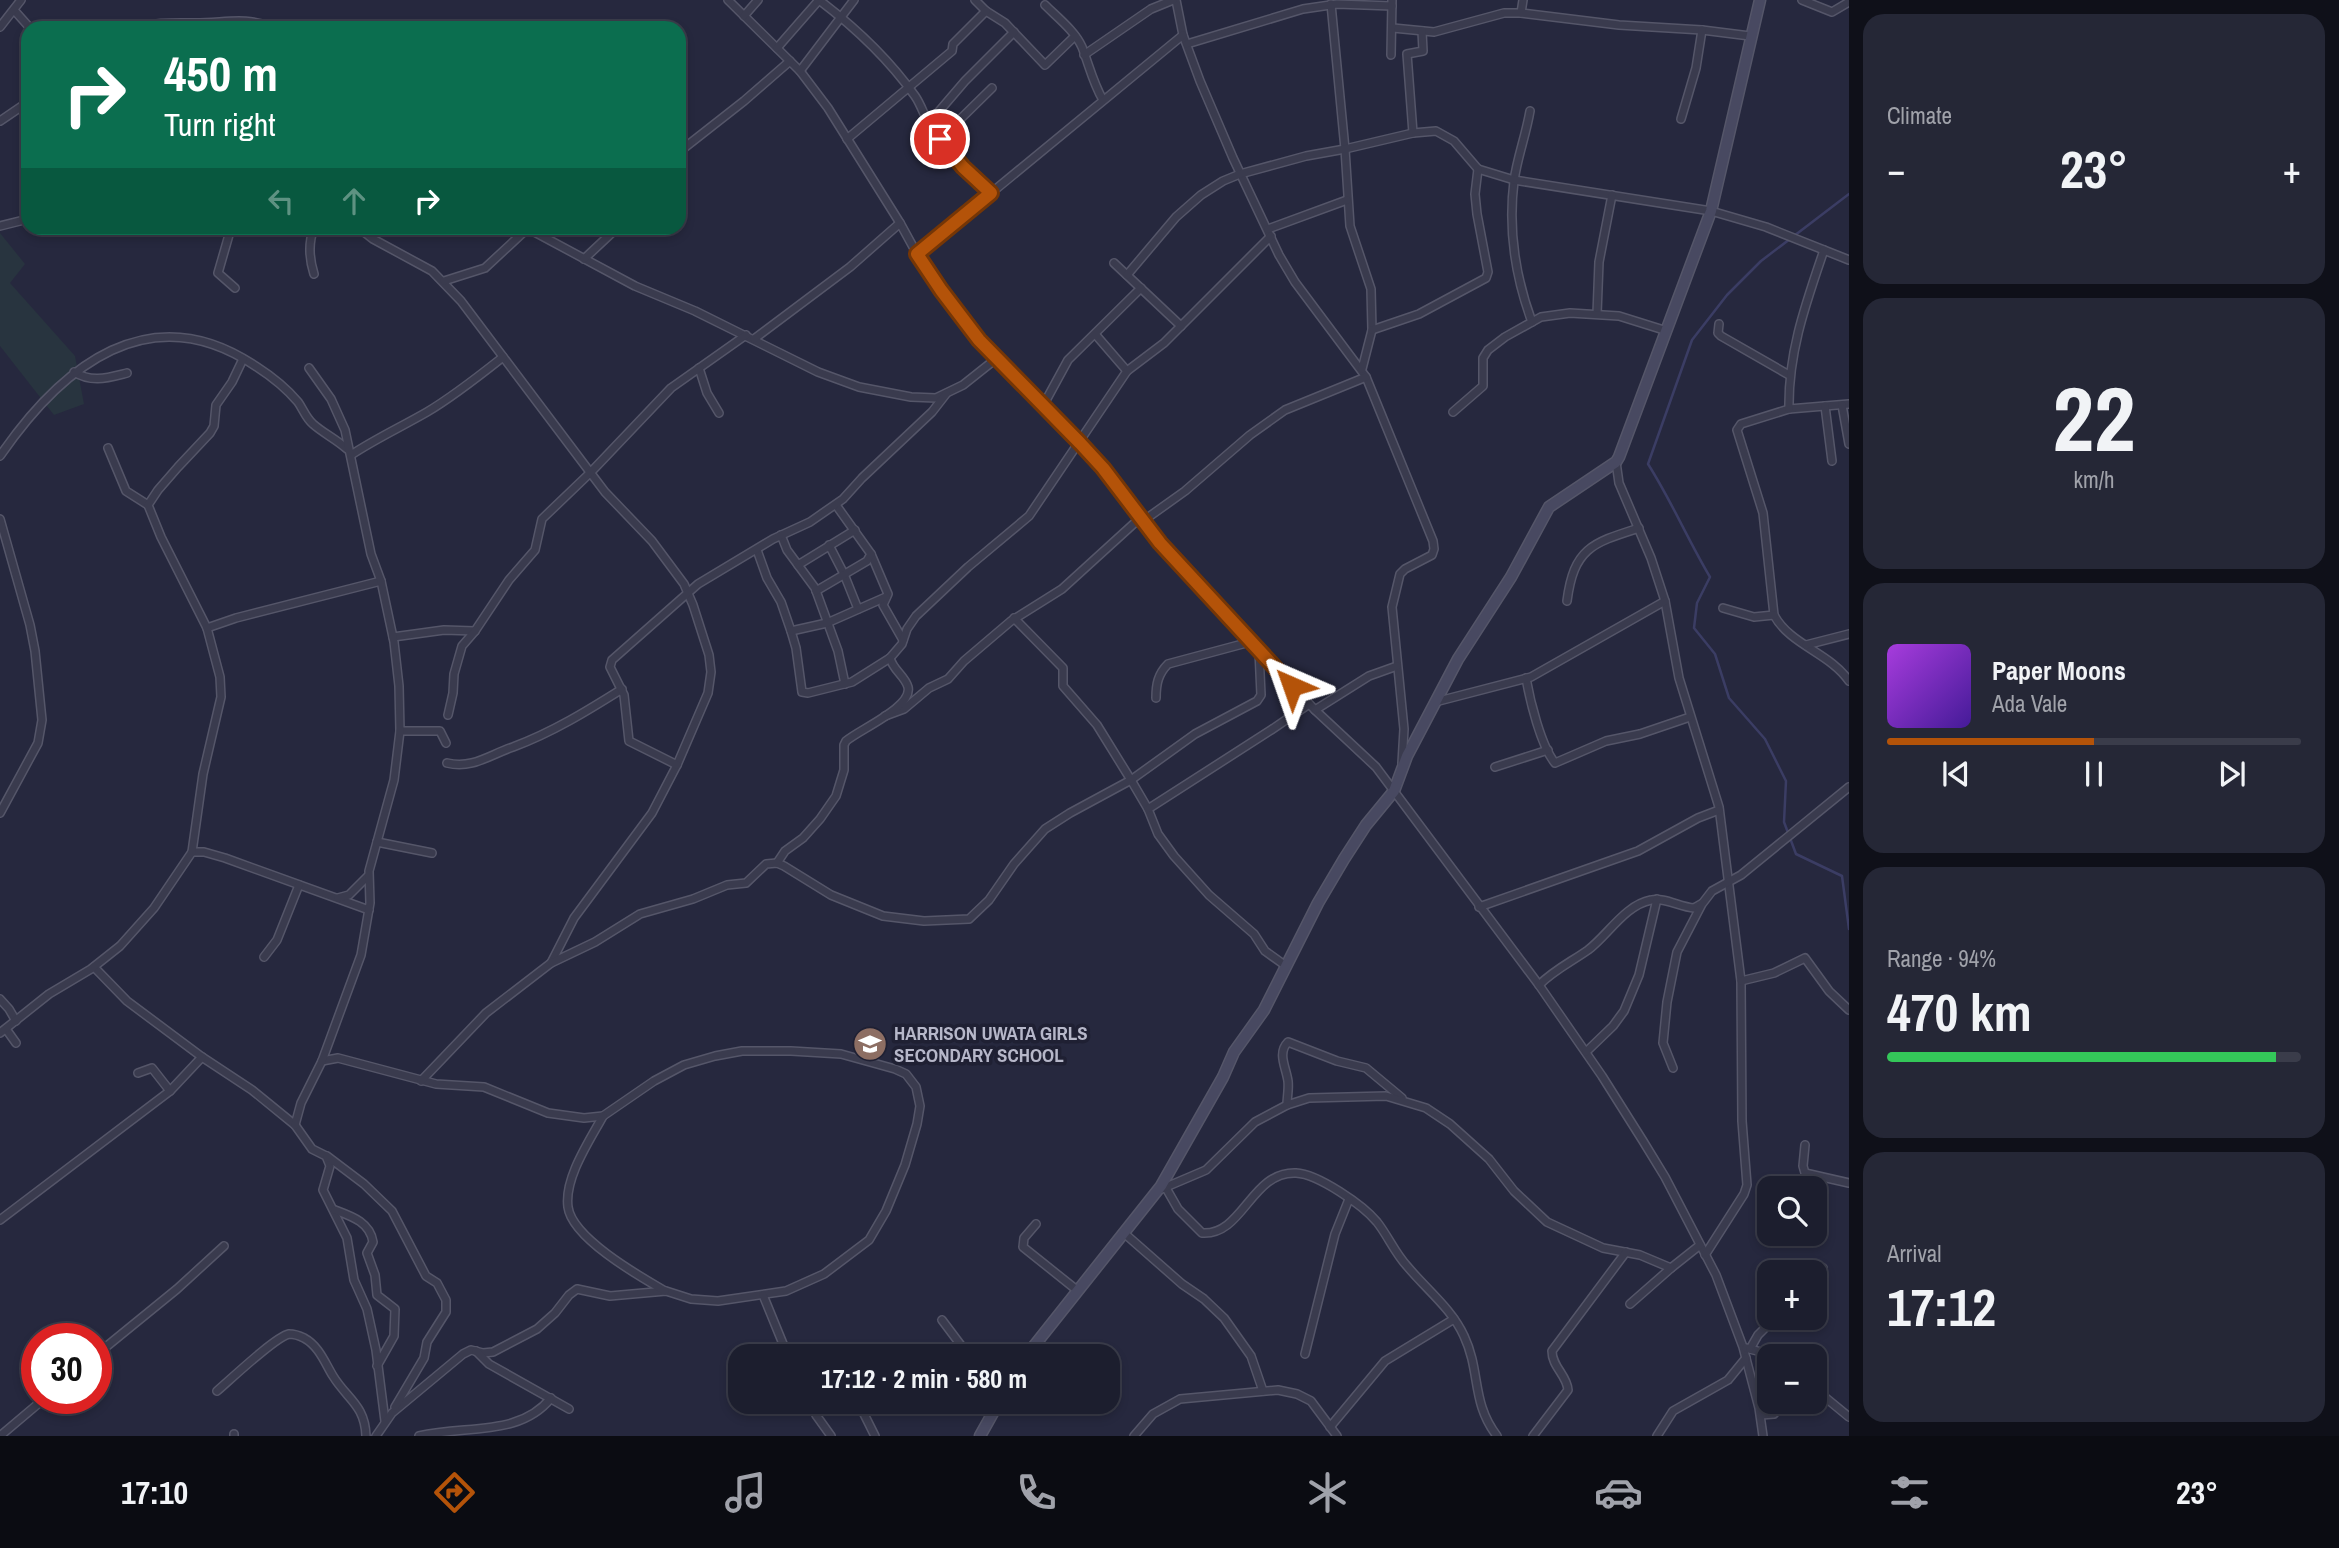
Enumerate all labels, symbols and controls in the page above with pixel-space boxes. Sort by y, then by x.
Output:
text: 450 m [164,40,278,106]
icon: right [49,49,140,140]
text: Climate [1887,100,1952,131]
text: Turn right [164,103,276,146]
pin [910,109,970,169]
icon: arrive [921,120,959,158]
text: 23° [2060,134,2128,204]
text: − [1887,144,1905,195]
text: + [2283,144,2301,195]
icon: left [262,182,300,220]
icon: ahead [335,182,373,220]
icon: right [408,182,446,220]
text: 22 [2053,357,2136,479]
text: km/h [2074,464,2114,495]
position arrow [1255,649,1329,723]
text: Paper Moons [1992,653,2126,688]
text: Ada Vale [1992,688,2067,719]
icon: previous [1937,755,1975,793]
icon: pause [2075,755,2113,793]
icon: next [2213,755,2251,793]
text: Range · 94% [1887,943,1996,974]
text: 470 km [1887,977,2032,1047]
place label: HARRISON UWATA GIRLS SECONDARY SCHOOL [894,1020,1088,1068]
school or university icon: HARRISON UWATA GIRLS SECONDARY SCHOOL [851,1025,889,1063]
map controls [1757,1176,1827,1414]
button: search [1757,1176,1827,1246]
text: Arrival [1887,1238,1942,1269]
button: + [1757,1260,1827,1330]
text: 17:12 [1887,1272,1996,1342]
speed limit sign: 30 [21,1323,112,1414]
button: − [1757,1344,1827,1414]
text: 17:12 · 2 min · 580 m [821,1361,1027,1396]
icon: directions [430,1468,479,1517]
icon: music [721,1468,770,1517]
icon: phone [1012,1468,1061,1517]
icon: climate [1303,1468,1352,1517]
icon: car [1594,1468,1643,1517]
icon: filters [1885,1468,1934,1517]
text: 17:10 [121,1471,188,1514]
text: 23° [2176,1471,2218,1514]

